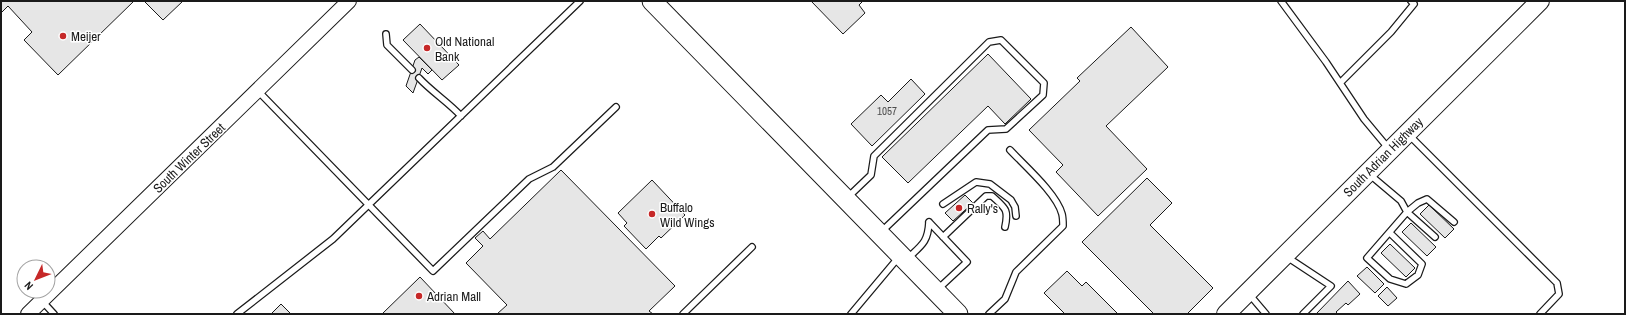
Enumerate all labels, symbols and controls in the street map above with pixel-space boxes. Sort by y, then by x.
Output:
place label: Meijer [71,28,101,45]
marker: Meijer [58,31,68,41]
place label: Old National Bank [435,33,494,65]
marker: Old National Bank [422,43,432,53]
house number: 1057 [877,104,897,118]
street label: South Adrian Highway [1339,113,1427,201]
street label: South Winter Street [149,119,229,197]
place label: Buffalo Wild Wings [660,199,715,231]
place label: Rally's [967,200,998,217]
marker: Rally's [954,203,964,213]
marker: Buffalo Wild Wings [647,209,657,219]
north arrow [16,259,56,299]
text: N [21,279,36,293]
place label: Adrian Mall [426,288,481,305]
marker: Adrian Mall [414,291,424,301]

